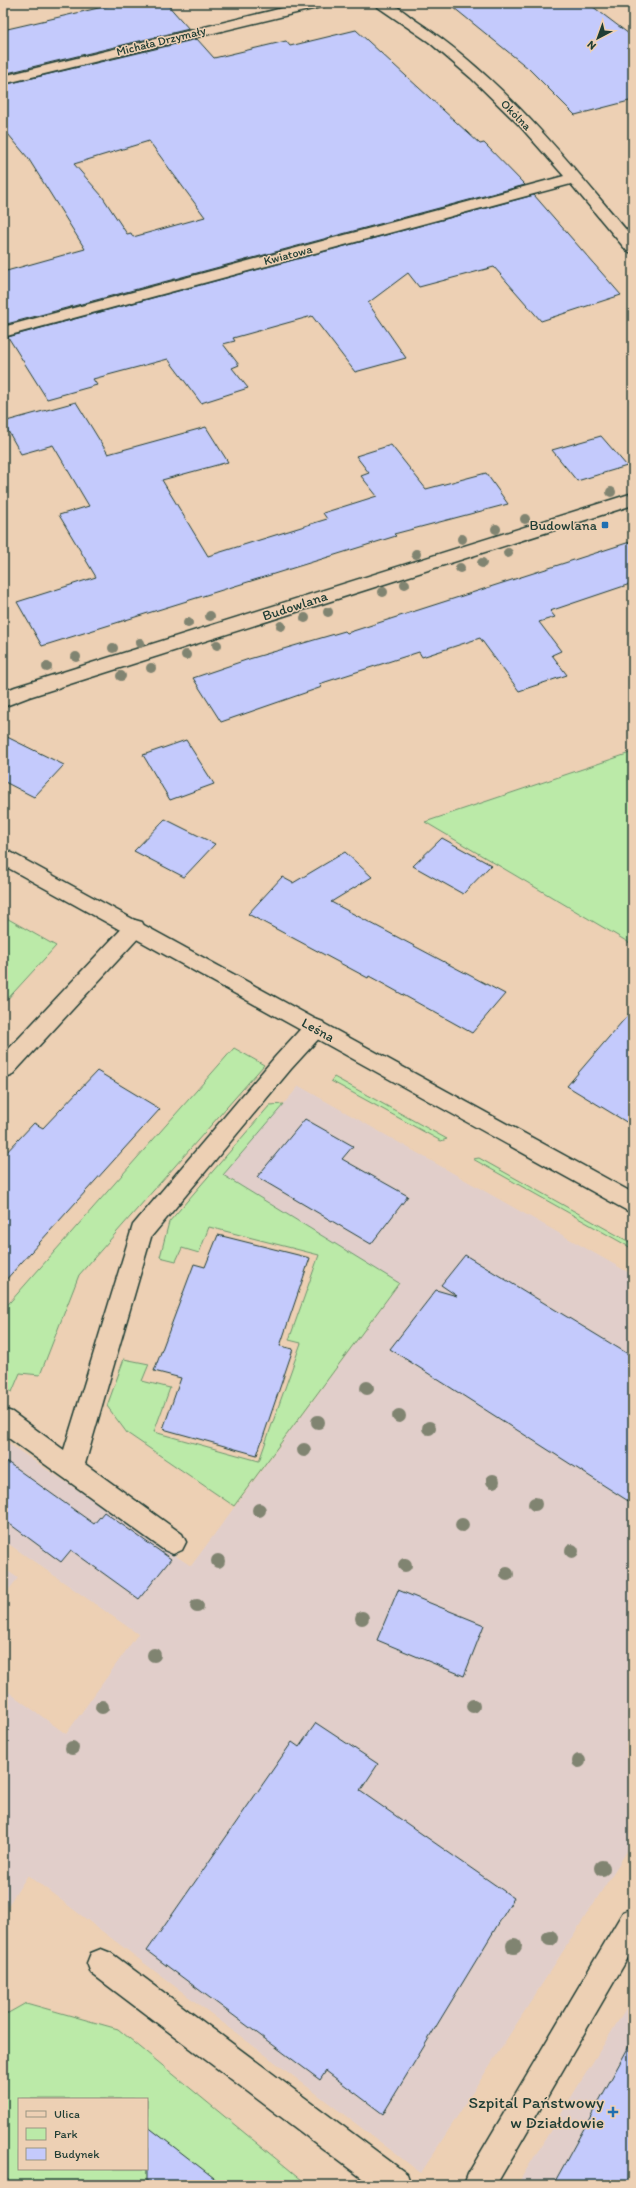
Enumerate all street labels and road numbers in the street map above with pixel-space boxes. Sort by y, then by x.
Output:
street label: Michała Drzymały [115,23,208,59]
street label: Okólna [498,97,535,134]
street label: Kwiatowa [262,242,315,268]
street label: Budowlana [260,587,330,625]
street label: Leśna [299,1014,337,1046]

